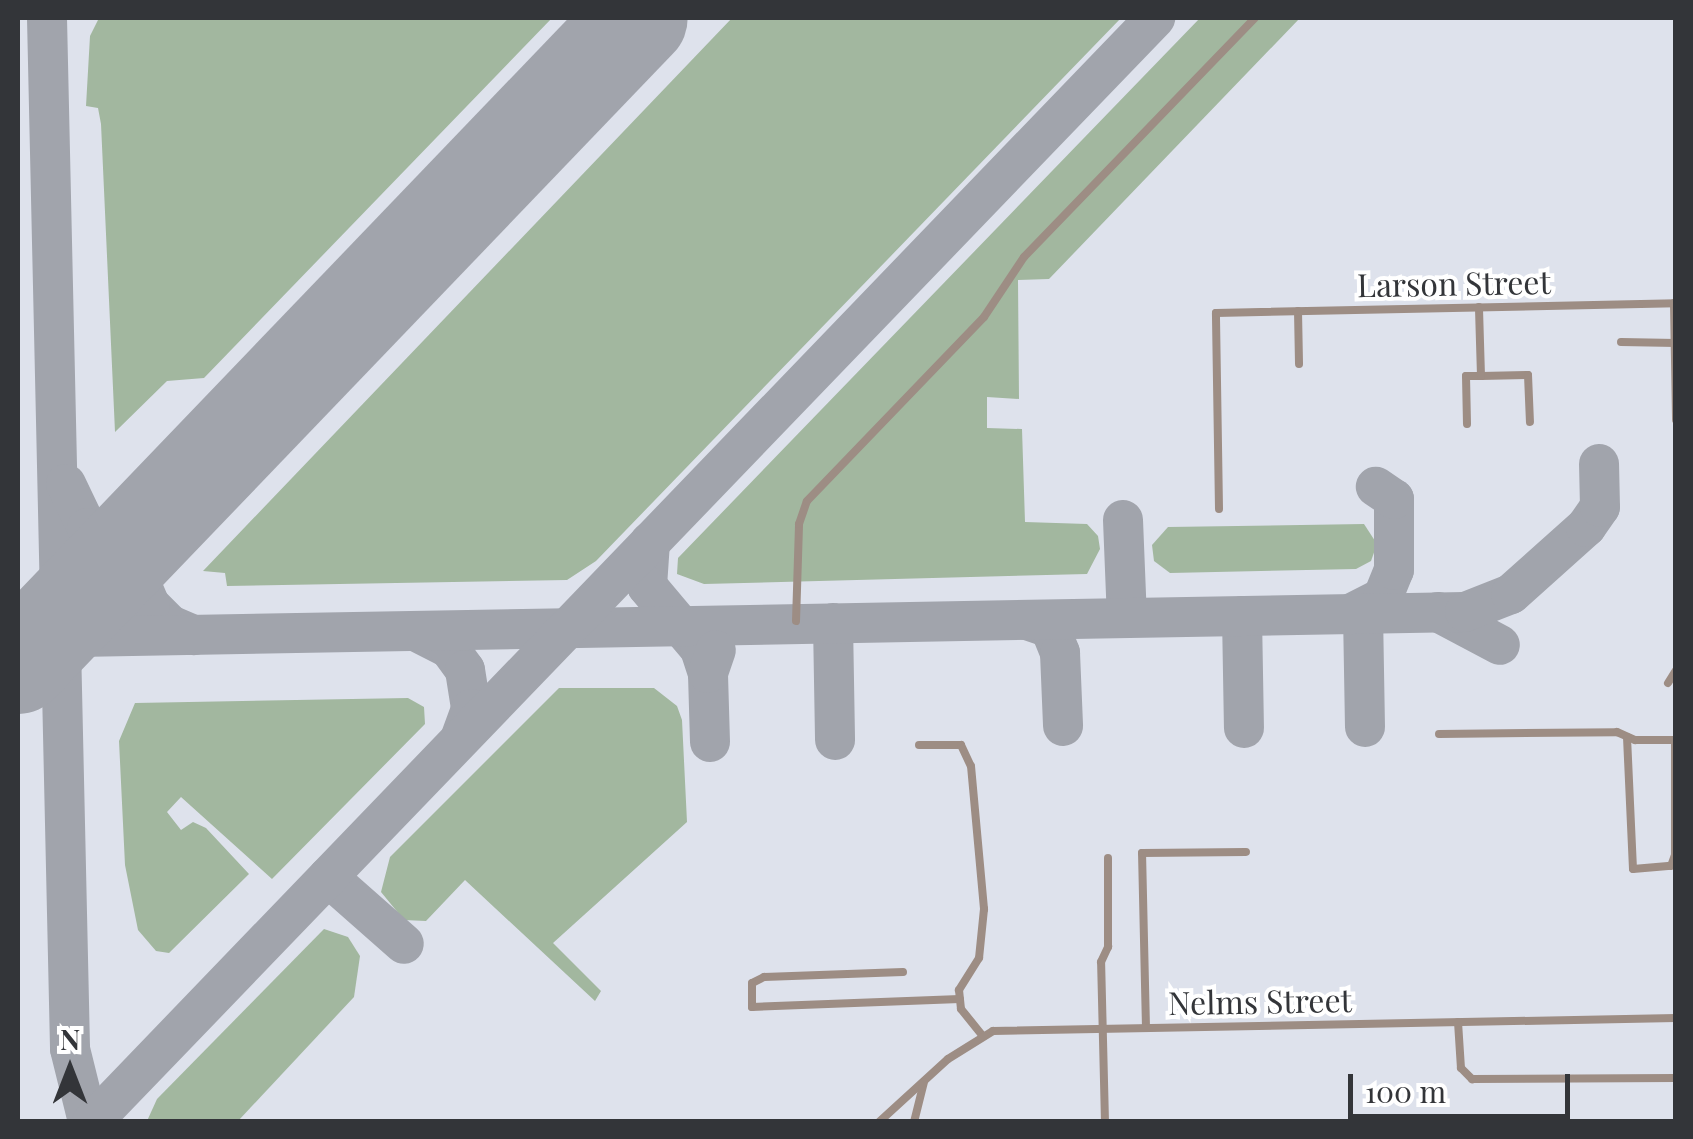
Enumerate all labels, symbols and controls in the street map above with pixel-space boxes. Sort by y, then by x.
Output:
street label: Larson Street [1357,262,1551,304]
street label: Nelms Street [1168,980,1352,1022]
north arrow [20,1019,120,1119]
text: N [60,1020,80,1057]
scale bar [1353,1054,1576,1116]
text: 100 m [1365,1071,1446,1111]

